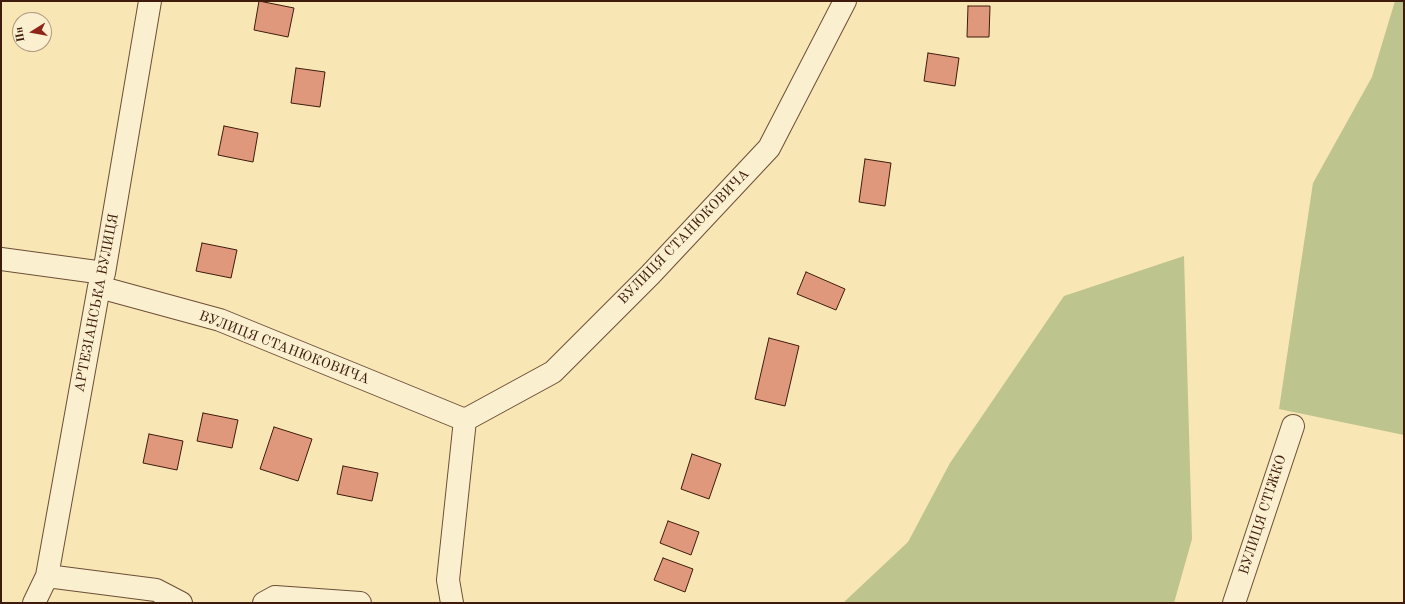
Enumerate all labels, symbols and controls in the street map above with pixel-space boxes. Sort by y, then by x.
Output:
north arrow [12,12,52,52]
text: Пн [14,26,28,43]
street label: ВУЛИЦЯ СТАНЮКОВИЧА [615,166,753,308]
street label: АРТЕЗІАНСЬКА ВУЛИЦЯ [71,212,123,394]
street label: ВУЛИЦЯ СТАНЮКОВИЧА [196,308,372,388]
street label: ВУЛИЦЯ СТІЖКО [1236,453,1290,577]

